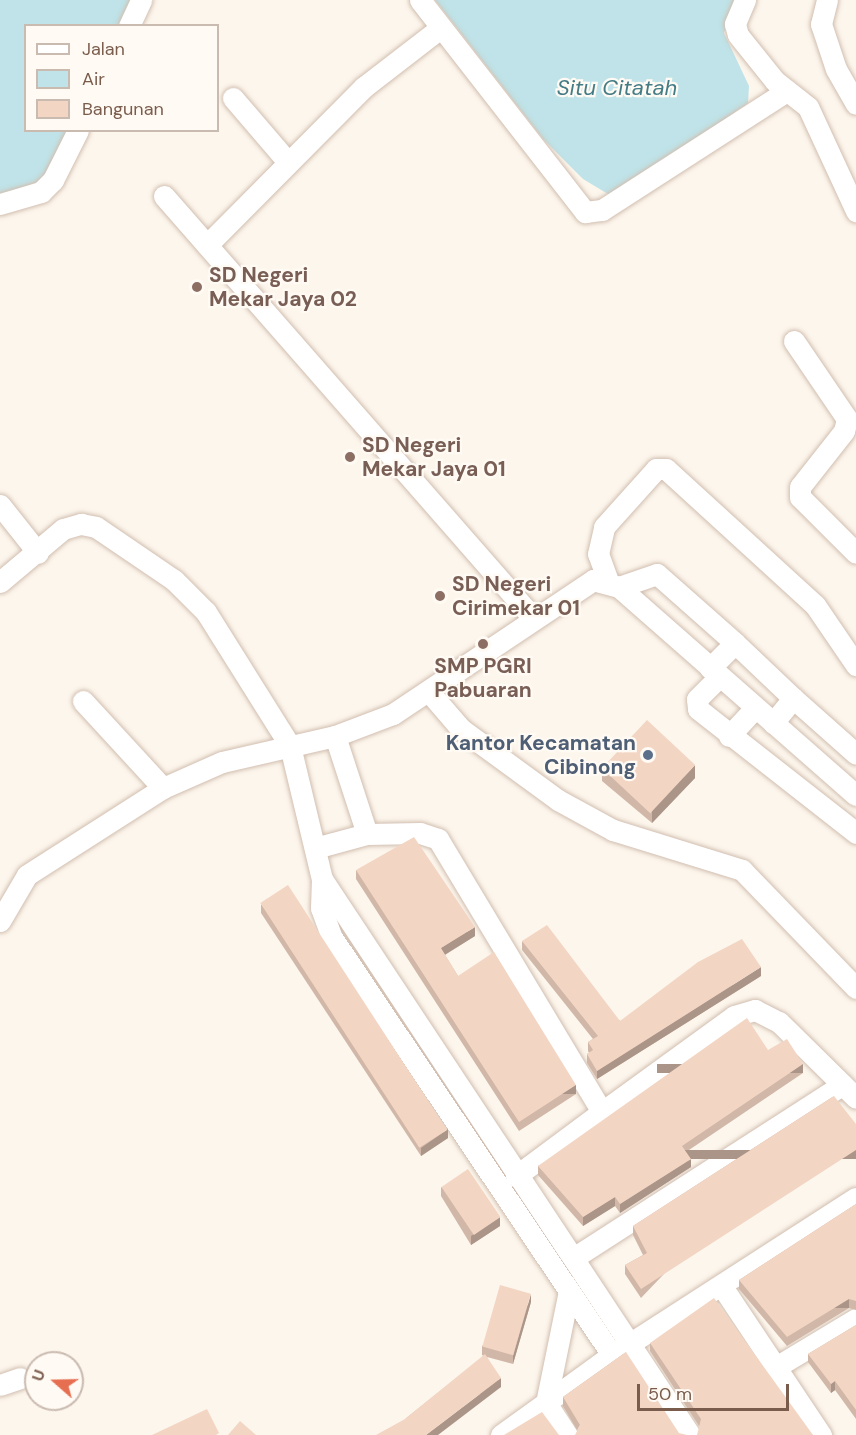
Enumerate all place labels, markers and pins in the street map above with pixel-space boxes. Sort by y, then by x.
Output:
place label: SD Negeri Mekar Jaya 02 [209,262,357,312]
marker: SD Negeri Mekar Jaya 02 [190,280,204,294]
place label: SD Negeri Mekar Jaya 01 [362,432,506,482]
marker: SD Negeri Mekar Jaya 01 [343,450,357,464]
place label: SD Negeri Cirimekar 01 [452,571,580,621]
marker: SD Negeri Cirimekar 01 [433,589,447,603]
marker: SMP PGRI Pabuaran [476,637,490,651]
place label: SMP PGRI Pabuaran [434,653,532,703]
place label: Kantor Kecamatan Cibinong [446,730,636,780]
marker: Kantor Kecamatan Cibinong [641,748,655,762]

